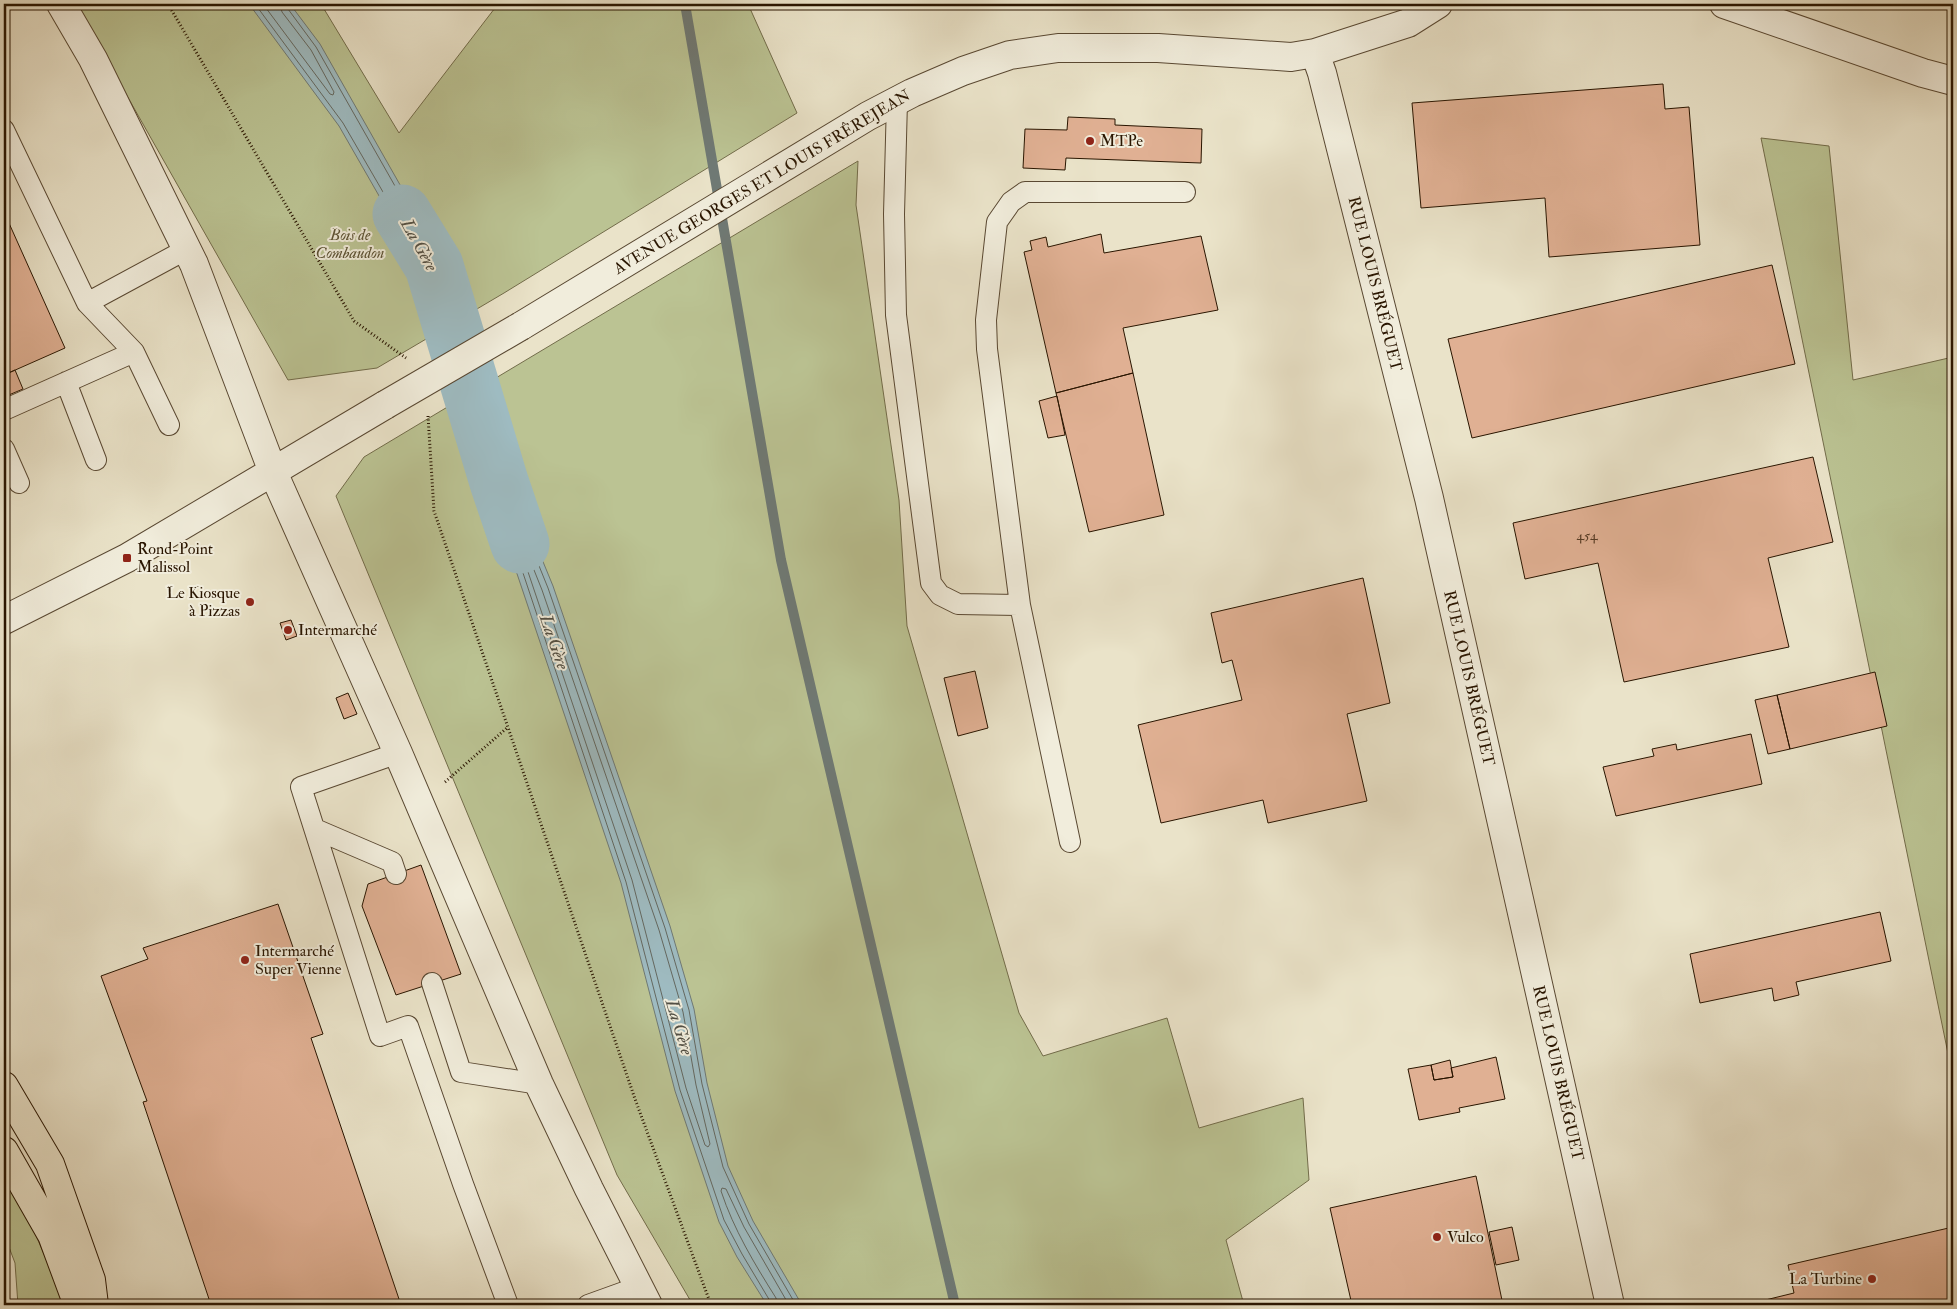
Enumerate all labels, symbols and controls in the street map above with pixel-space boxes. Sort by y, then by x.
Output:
street label: AVENUE GEORGES ET LOUIS FRÊREJEAN [609,85,915,280]
place label: MTPe [1100,131,1143,151]
marker: MTPe [1084,135,1096,147]
street label: RUE LOUIS BRÉGUET [1344,194,1407,374]
water label: La Gère [395,214,443,276]
park label: Bois de Combaudon [316,225,384,263]
house number: 454 [1577,527,1599,544]
place label: Rond-Point Malissol [137,539,213,577]
marker: Rond-Point Malissol [121,552,133,564]
place label: Le Kiosque à Pizzas [166,583,240,621]
street label: RUE LOUIS BRÉGUET [1439,588,1500,768]
marker: Le Kiosque à Pizzas [244,596,256,608]
water label: La Gère [534,610,574,674]
place label: Intermarché [298,620,377,640]
marker: Intermarché [282,624,294,636]
place label: Intermarché Super Vienne [255,941,342,980]
marker: Intermarché Super Vienne [239,954,251,966]
street label: RUE LOUIS BRÉGUET [1528,983,1589,1163]
water label: La Gère [659,995,699,1059]
place label: Vulco [1447,1227,1484,1247]
marker: Vulco [1431,1231,1443,1243]
place label: La Turbine [1789,1269,1862,1289]
marker: La Turbine [1866,1273,1878,1285]

